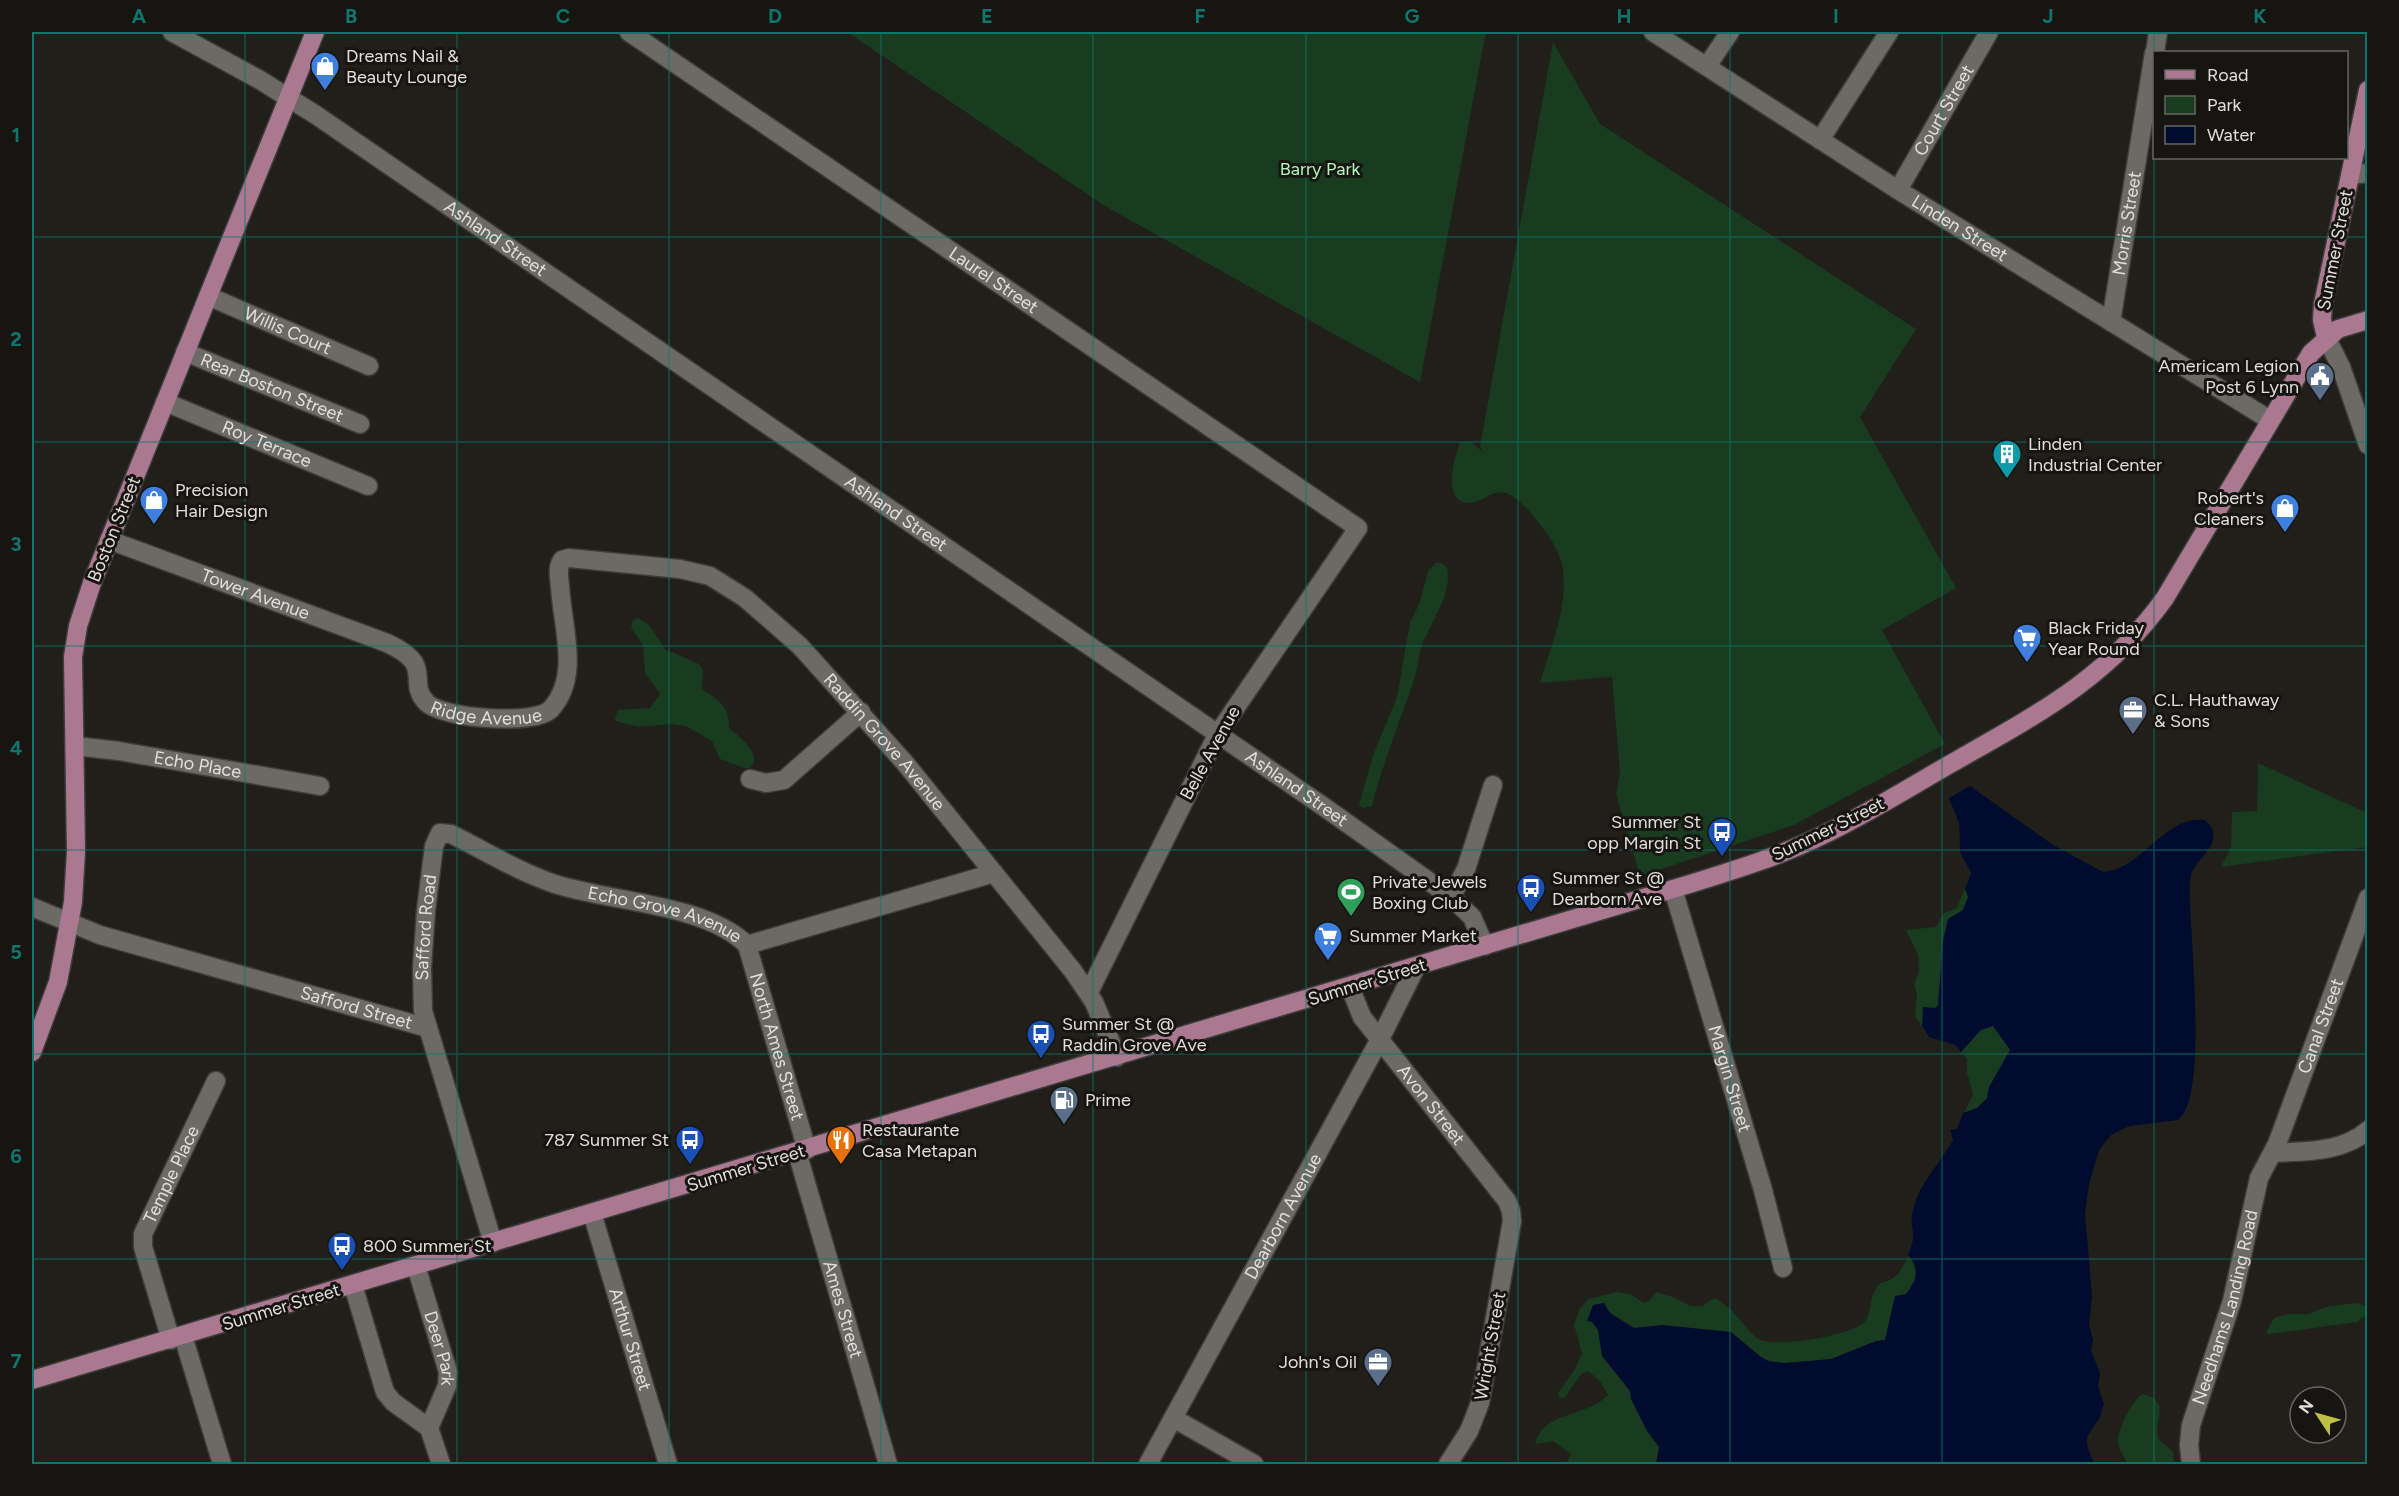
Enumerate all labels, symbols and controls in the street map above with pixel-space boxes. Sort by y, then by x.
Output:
text: A [132,4,147,28]
text: B [345,4,357,28]
text: C [556,4,570,28]
text: D [768,4,782,28]
text: E [981,4,993,28]
text: F [1194,4,1206,28]
text: G [1405,4,1420,28]
text: H [1617,4,1632,28]
text: I [1833,4,1839,28]
text: J [2042,4,2054,28]
text: K [2253,4,2267,28]
place label: Dreams Nail & Beauty Lounge [346,45,467,88]
shop icon: Dreams Nail & Beauty Lounge [309,50,341,92]
legend [2153,51,2348,159]
street label: Court Street [1909,61,1979,160]
text: Road [2207,64,2248,86]
text: Park [2207,94,2242,116]
text: 1 [12,123,20,147]
text: Water [2207,124,2255,146]
park label: Barry Park [1280,158,1361,180]
street label: Morris Street [2108,169,2146,277]
street label: Summer Street [2313,188,2358,312]
street label: Linden Street [1908,190,2012,266]
street label: Ashland Street [440,195,551,281]
street label: Laurel Street [945,242,1043,318]
street label: Willis Court [241,302,335,359]
text: 2 [10,327,22,351]
street label: Rear Boston Street [197,349,347,427]
place label: Americam Legion Post 6 Lynn [2158,355,2299,398]
public building icon: Americam Legion Post 6 Lynn [2304,360,2336,402]
street label: Roy Terrace [219,416,315,472]
place label: Linden Industrial Center [2028,433,2162,476]
building icon: Linden Industrial Center [1991,438,2023,480]
street label: Ashland Street [841,470,952,556]
street label: Boston Street [83,473,145,585]
place label: Precision Hair Design [175,479,268,522]
shop icon: Precision Hair Design [138,484,170,526]
place label: Robert's Cleaners [2194,487,2264,530]
shop icon: Robert's Cleaners [2269,492,2301,534]
text: 3 [10,532,22,556]
street label: Tower Avenue [198,564,313,624]
place label: Black Friday Year Round [2048,617,2144,660]
supermarket icon: Black Friday Year Round [2011,622,2043,664]
street label: Raddin Grove Avenue [819,669,950,815]
place label: C.L. Hauthaway & Sons [2154,689,2280,732]
office icon: C.L. Hauthaway & Sons [2117,694,2149,736]
street label: Ridge Avenue [427,696,544,730]
street label: Belle Avenue [1175,702,1245,804]
text: 4 [10,736,23,760]
street label: Ashland Street [1241,745,1352,831]
street label: Echo Place [152,746,243,783]
street label: Summer Street [1768,792,1888,866]
place label: Summer St opp Margin St [1587,811,1701,854]
bus stop icon: Summer St opp Margin St [1706,816,1738,858]
place label: Summer St @ Dearborn Ave [1552,867,1664,910]
place label: Private Jewels Boxing Club [1372,871,1487,914]
bus stop icon: Summer St @ Dearborn Ave [1515,872,1547,914]
street label: Safford Road [411,873,441,981]
sports icon: Private Jewels Boxing Club [1335,876,1367,918]
street label: Echo Grove Avenue [586,882,746,948]
supermarket icon: Summer Market [1312,920,1344,962]
place label: Summer Market [1349,925,1477,947]
text: 5 [10,940,22,964]
street label: Summer Street [1305,954,1429,1010]
street label: North Ames Street [745,970,809,1123]
street label: Canal Street [2293,975,2348,1077]
street label: Safford Street [298,981,415,1034]
place label: Summer St @ Raddin Grove Ave [1062,1013,1207,1056]
bus stop icon: Summer St @ Raddin Grove Ave [1025,1018,1057,1060]
street label: Margin Street [1703,1023,1756,1135]
street label: Avon Street [1393,1060,1470,1150]
fuel station icon: Prime [1048,1084,1080,1126]
place label: Prime [1085,1089,1131,1111]
place label: Restaurante Casa Metapan [862,1119,977,1162]
street label: Temple Place [139,1122,204,1227]
bus stop icon: 787 Summer St [674,1124,706,1166]
restaurant icon: Restaurante Casa Metapan [825,1124,857,1166]
place label: 787 Summer St [544,1129,669,1151]
street label: Summer Street [684,1140,808,1196]
text: 6 [10,1144,22,1168]
street label: Dearborn Avenue [1240,1150,1326,1283]
street label: Needhams Landing Road [2187,1208,2263,1408]
bus stop icon: 800 Summer St [326,1230,358,1272]
place label: 800 Summer St [363,1235,492,1257]
street label: Ames Street [818,1258,868,1361]
street label: Summer Street [219,1279,343,1335]
street label: Arthur Street [604,1285,656,1394]
street label: Wright Street [1470,1290,1510,1402]
street label: Deer Park [419,1308,459,1387]
office icon: John's Oil [1362,1346,1394,1388]
text: 7 [10,1349,22,1373]
place label: John's Oil [1279,1351,1357,1373]
north arrow [2288,1385,2348,1445]
text: N [2295,1396,2318,1417]

